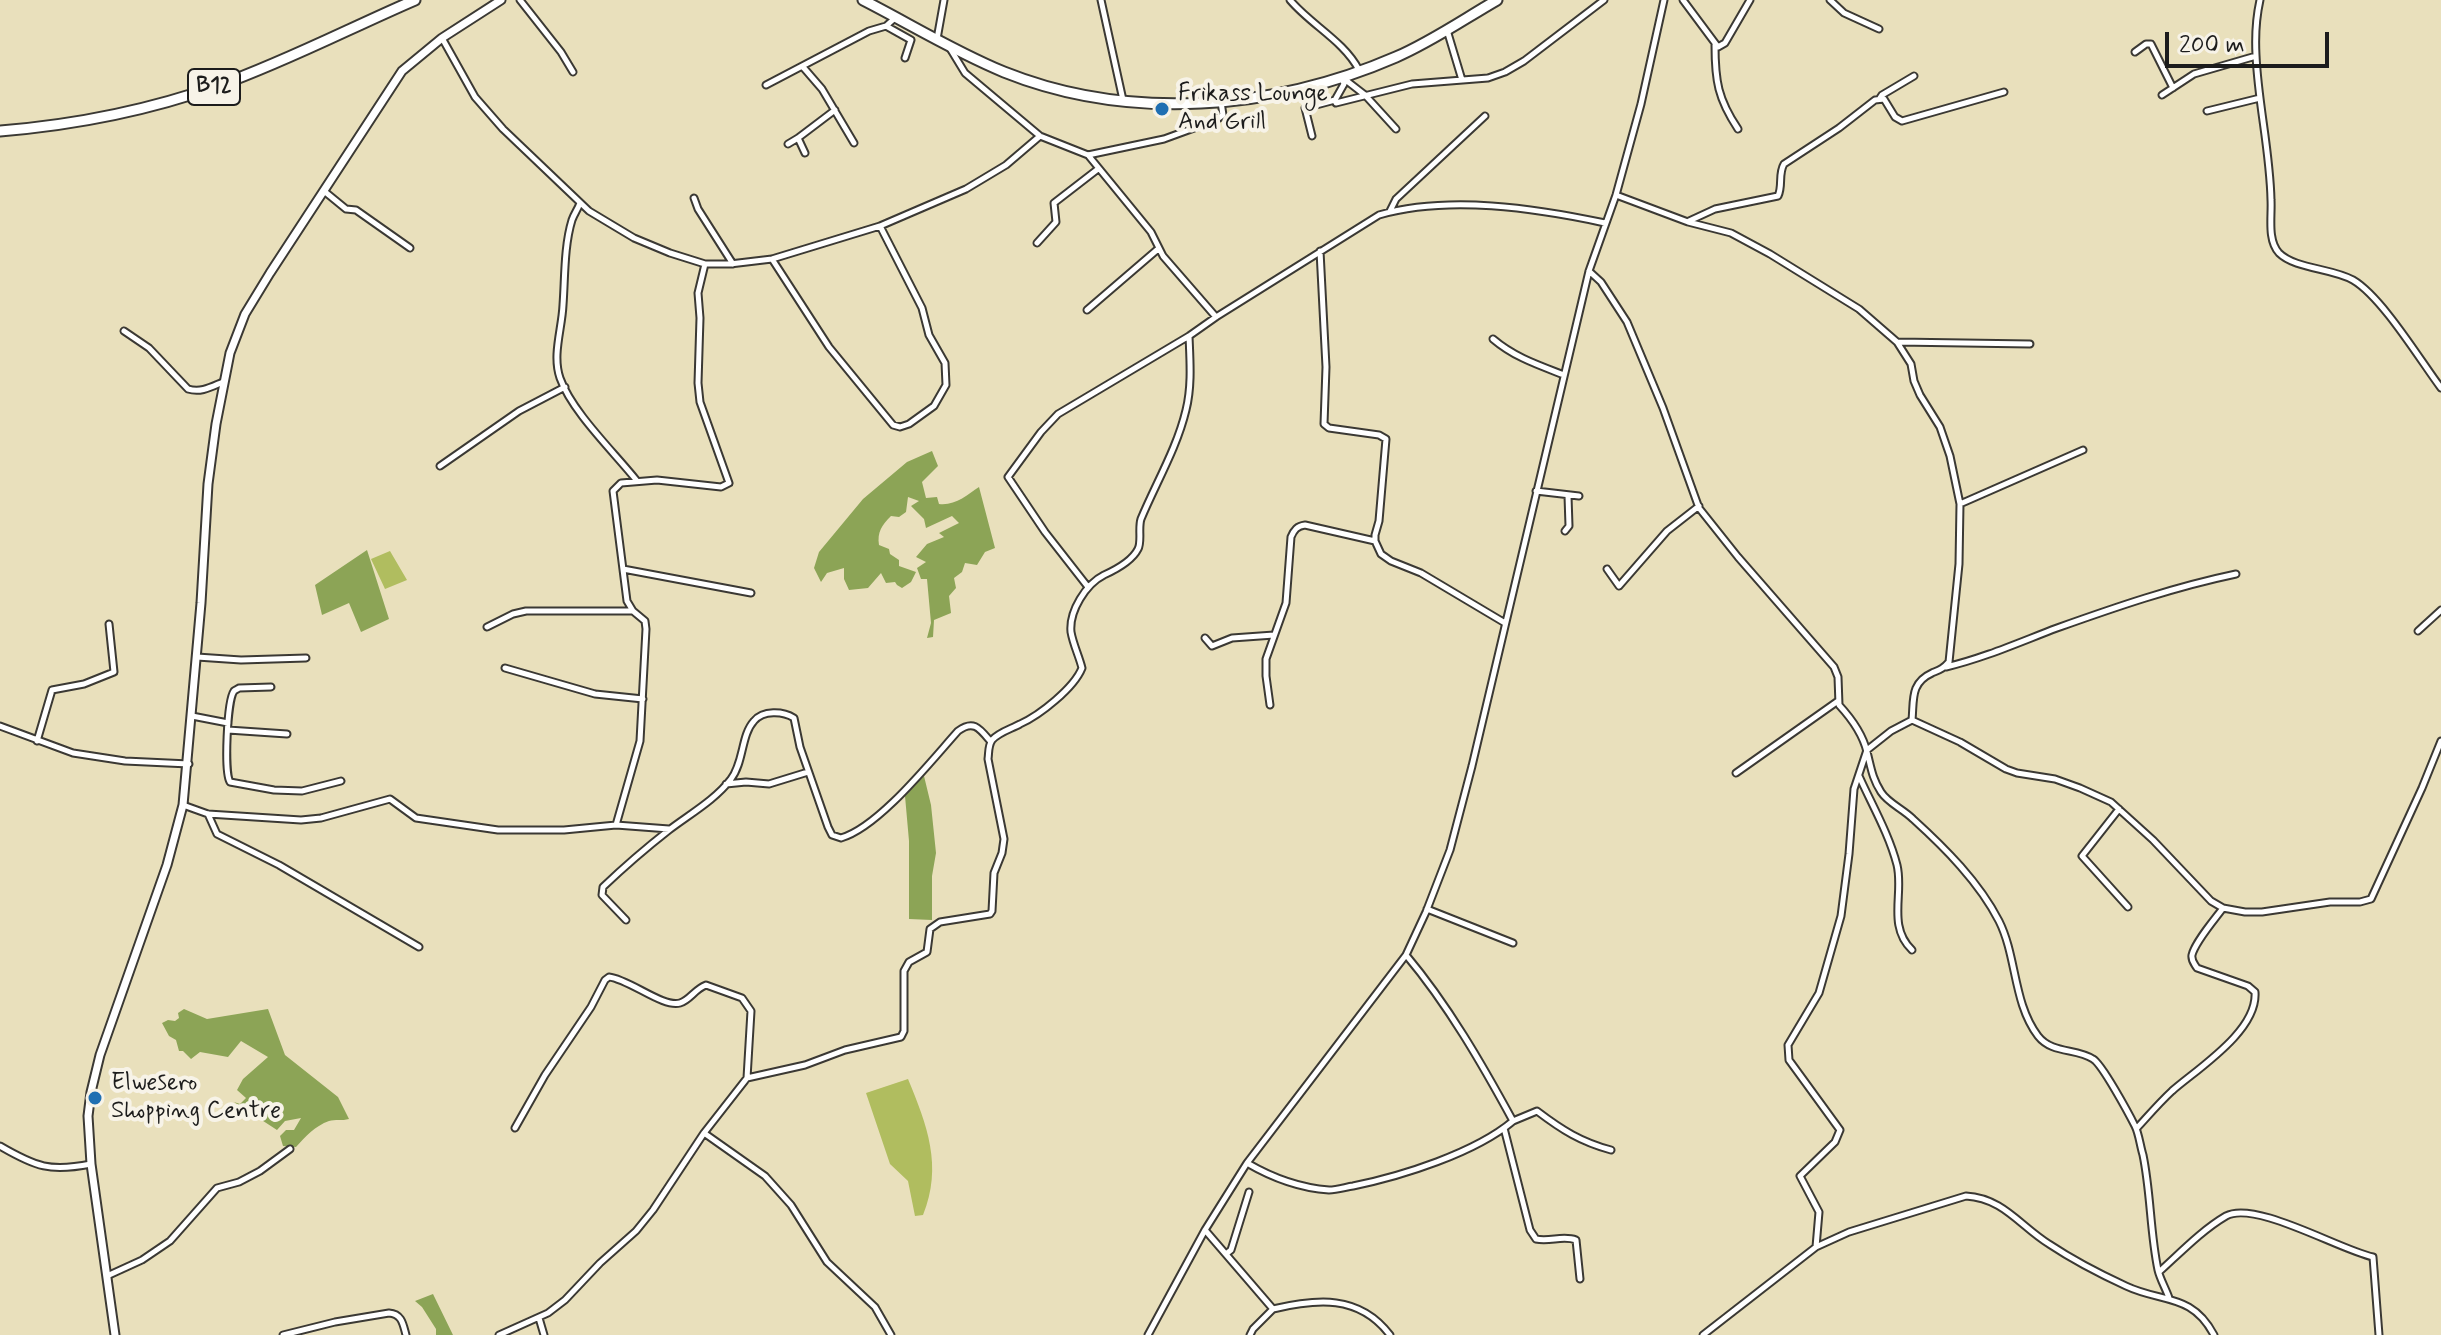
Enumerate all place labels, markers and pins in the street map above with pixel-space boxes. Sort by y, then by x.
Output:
place label: Frikass Lounge And Grill [1178,81,1328,137]
marker: Frikass Lounge And Grill [1153,100,1171,118]
place label: Elwesero Shopping Centre [111,1070,281,1126]
marker: Elwesero Shopping Centre [86,1089,104,1107]

